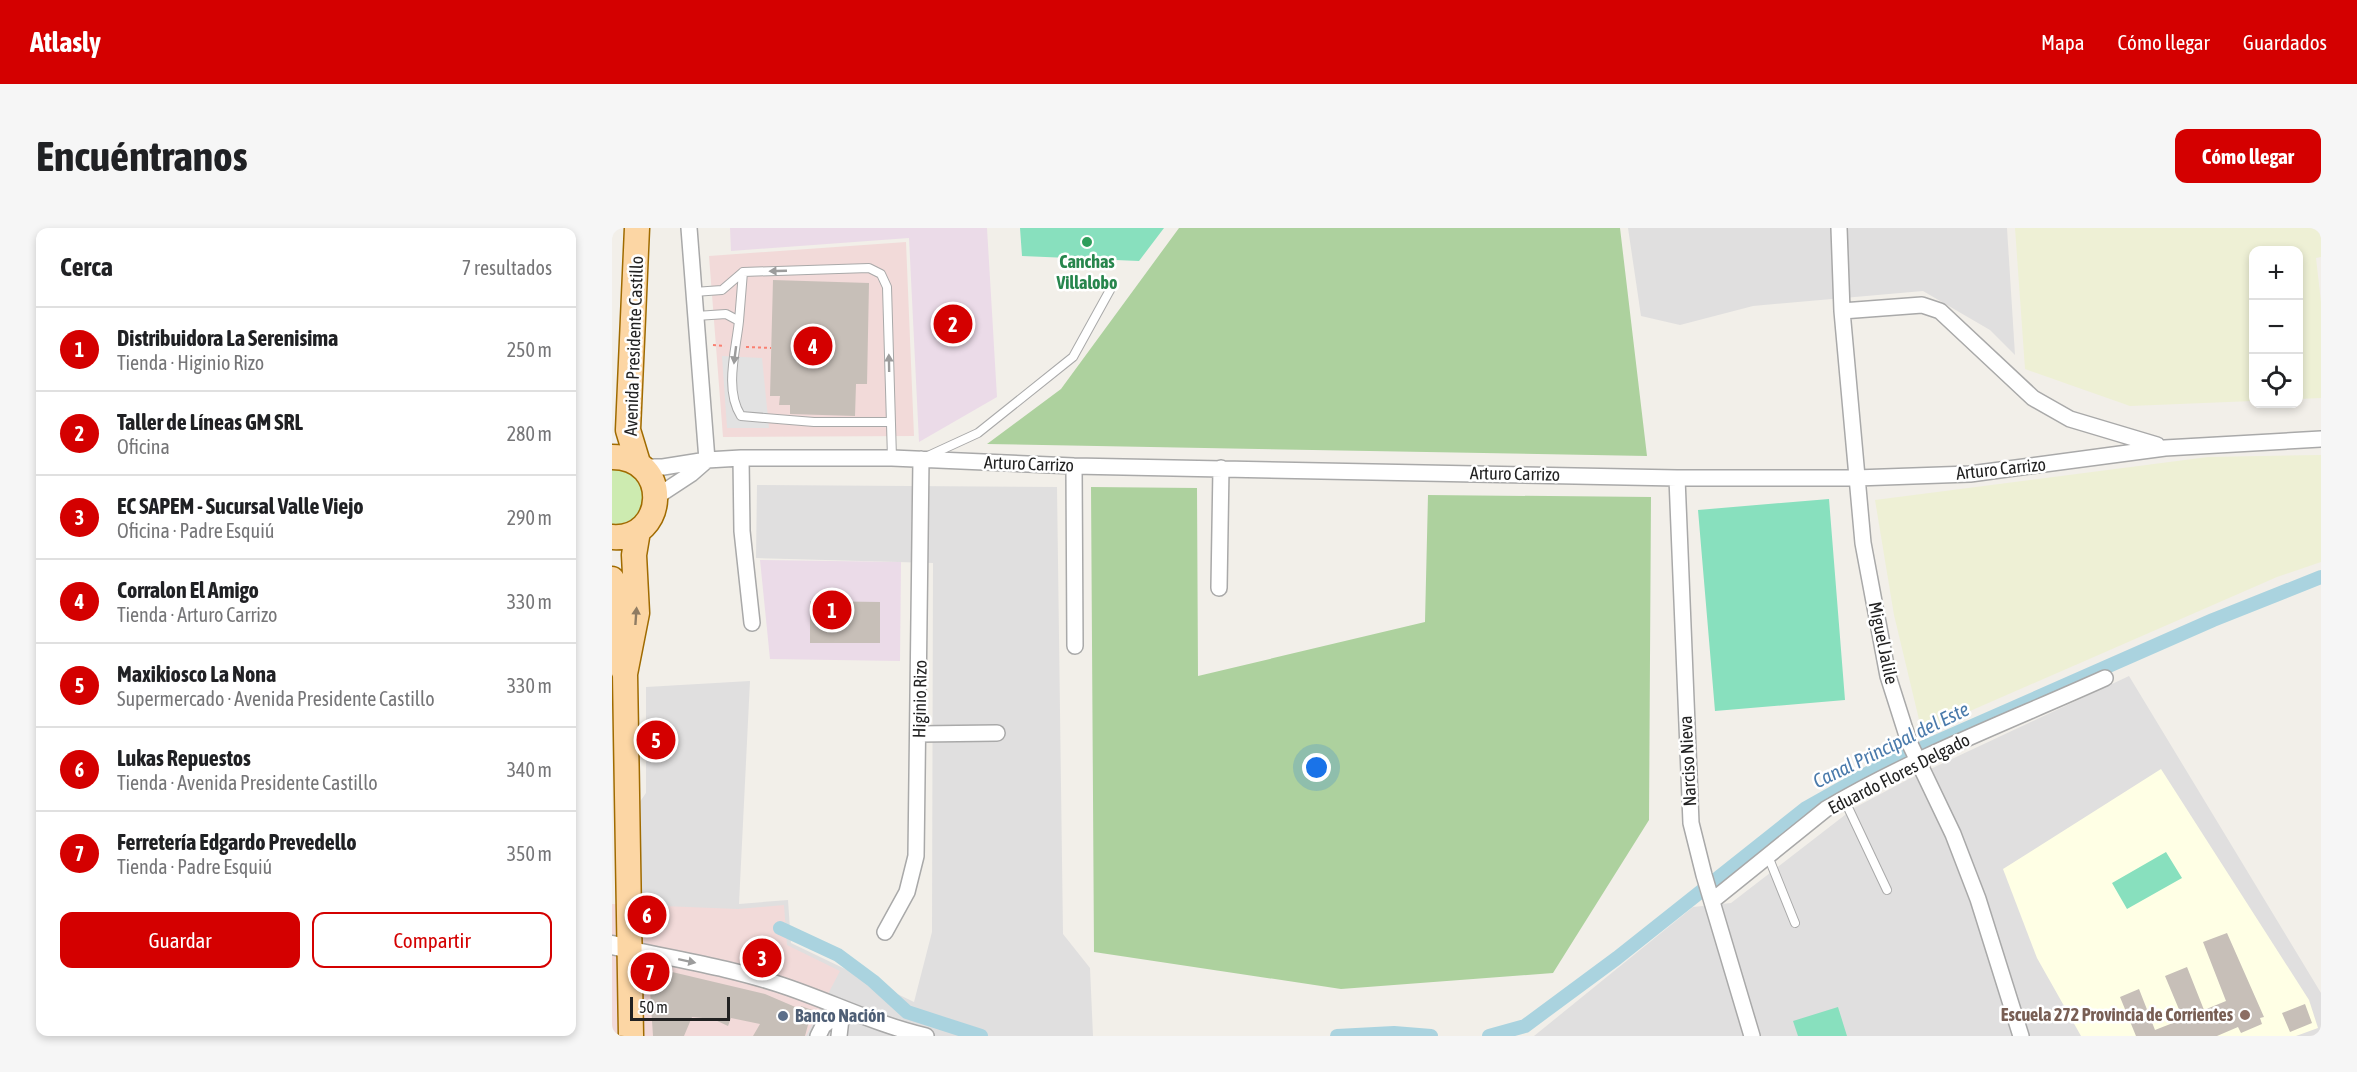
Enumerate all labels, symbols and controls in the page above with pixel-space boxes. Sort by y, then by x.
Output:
text: Atlasly [30,26,101,58]
text: Mapa [2041,30,2085,54]
text: Cómo llegar [2118,30,2210,54]
text: Guardados [2243,30,2327,54]
button: Cómo llegar [2175,129,2321,183]
text: Encuéntranos [36,132,248,180]
marker: Canchas Villalobo [1080,235,1094,249]
map controls [2249,246,2303,408]
button: + [2249,246,2303,300]
place label: Canchas Villalobo [1056,251,1117,293]
text: Cerca [60,252,113,282]
text: 7 resultados [462,256,552,279]
street label: Avenida Presidente Castillo [620,256,647,436]
one-way arrow [769,266,788,275]
button: − [2249,300,2303,354]
pin: 2 [934,302,972,346]
pin: 4 [794,324,832,368]
text: Distribuidora La Serenisima [117,325,338,351]
text: 1 [75,338,84,361]
text: 250 m [507,338,552,361]
one-way arrow [730,346,739,365]
text: Tienda · Higinio Rizo [117,351,264,374]
one-way arrow [884,354,893,373]
button: locate [2249,354,2303,408]
text: Taller de Líneas GM SRL [117,409,303,435]
text: 2 [75,422,84,445]
text: 280 m [507,422,552,445]
text: Oficina [117,435,170,458]
street label: Arturo Carrizo [984,451,1074,476]
street label: Arturo Carrizo [1955,453,2047,484]
street label: Arturo Carrizo [1470,462,1560,485]
text: EC SAPEM - Sucursal Valle Viejo [117,493,364,519]
text: 3 [75,506,84,529]
text: 290 m [507,506,552,529]
text: Oficina · Padre Esquiú [117,519,274,542]
text: Corralon El Amigo [117,577,259,603]
pin: 1 [812,588,852,632]
text: 4 [75,590,84,613]
text: 330 m [507,590,552,613]
street label: Miguel Jalile [1865,600,1902,686]
text: Tienda · Arturo Carrizo [117,603,277,626]
one-way arrow [631,607,640,626]
street label: Higinio Rizo [908,660,931,738]
text: Maxikiosco La Nona [117,661,276,687]
text: 5 [75,674,84,697]
text: 330 m [507,674,552,697]
text: Supermercado · Avenida Presidente Castillo [117,687,435,710]
water label: Canal Principal del Este [1809,697,1973,792]
street label: Narciso Nieva [1675,715,1700,807]
pin: 5 [636,718,675,762]
street label: Eduardo Flores Delgado [1824,729,1973,818]
text: Lukas Repuestos [117,745,251,771]
your location [1302,753,1331,782]
text: 6 [75,758,84,781]
text: 340 m [507,758,552,781]
text: Tienda · Avenida Presidente Castillo [117,771,378,794]
text: Ferretería Edgardo Prevedello [117,829,357,855]
text: 7 [75,842,84,865]
text: 350 m [507,842,552,865]
text: Tienda · Padre Esquiú [117,855,272,878]
pin: 6 [627,892,666,938]
button: Guardar [60,912,300,968]
button: Compartir [312,912,552,968]
pin: 3 [742,936,782,980]
pin: 7 [630,950,669,994]
one-way arrow [678,957,696,967]
scale bar [630,994,730,1022]
text: 50 m [639,998,668,1016]
place label: Escuela 272 Provincia de Corrientes [2001,1004,2234,1025]
place label: Banco Nación [795,1005,885,1026]
marker: Escuela 272 Provincia de Corrientes [2238,1008,2252,1022]
marker: Banco Nación [776,1009,790,1023]

